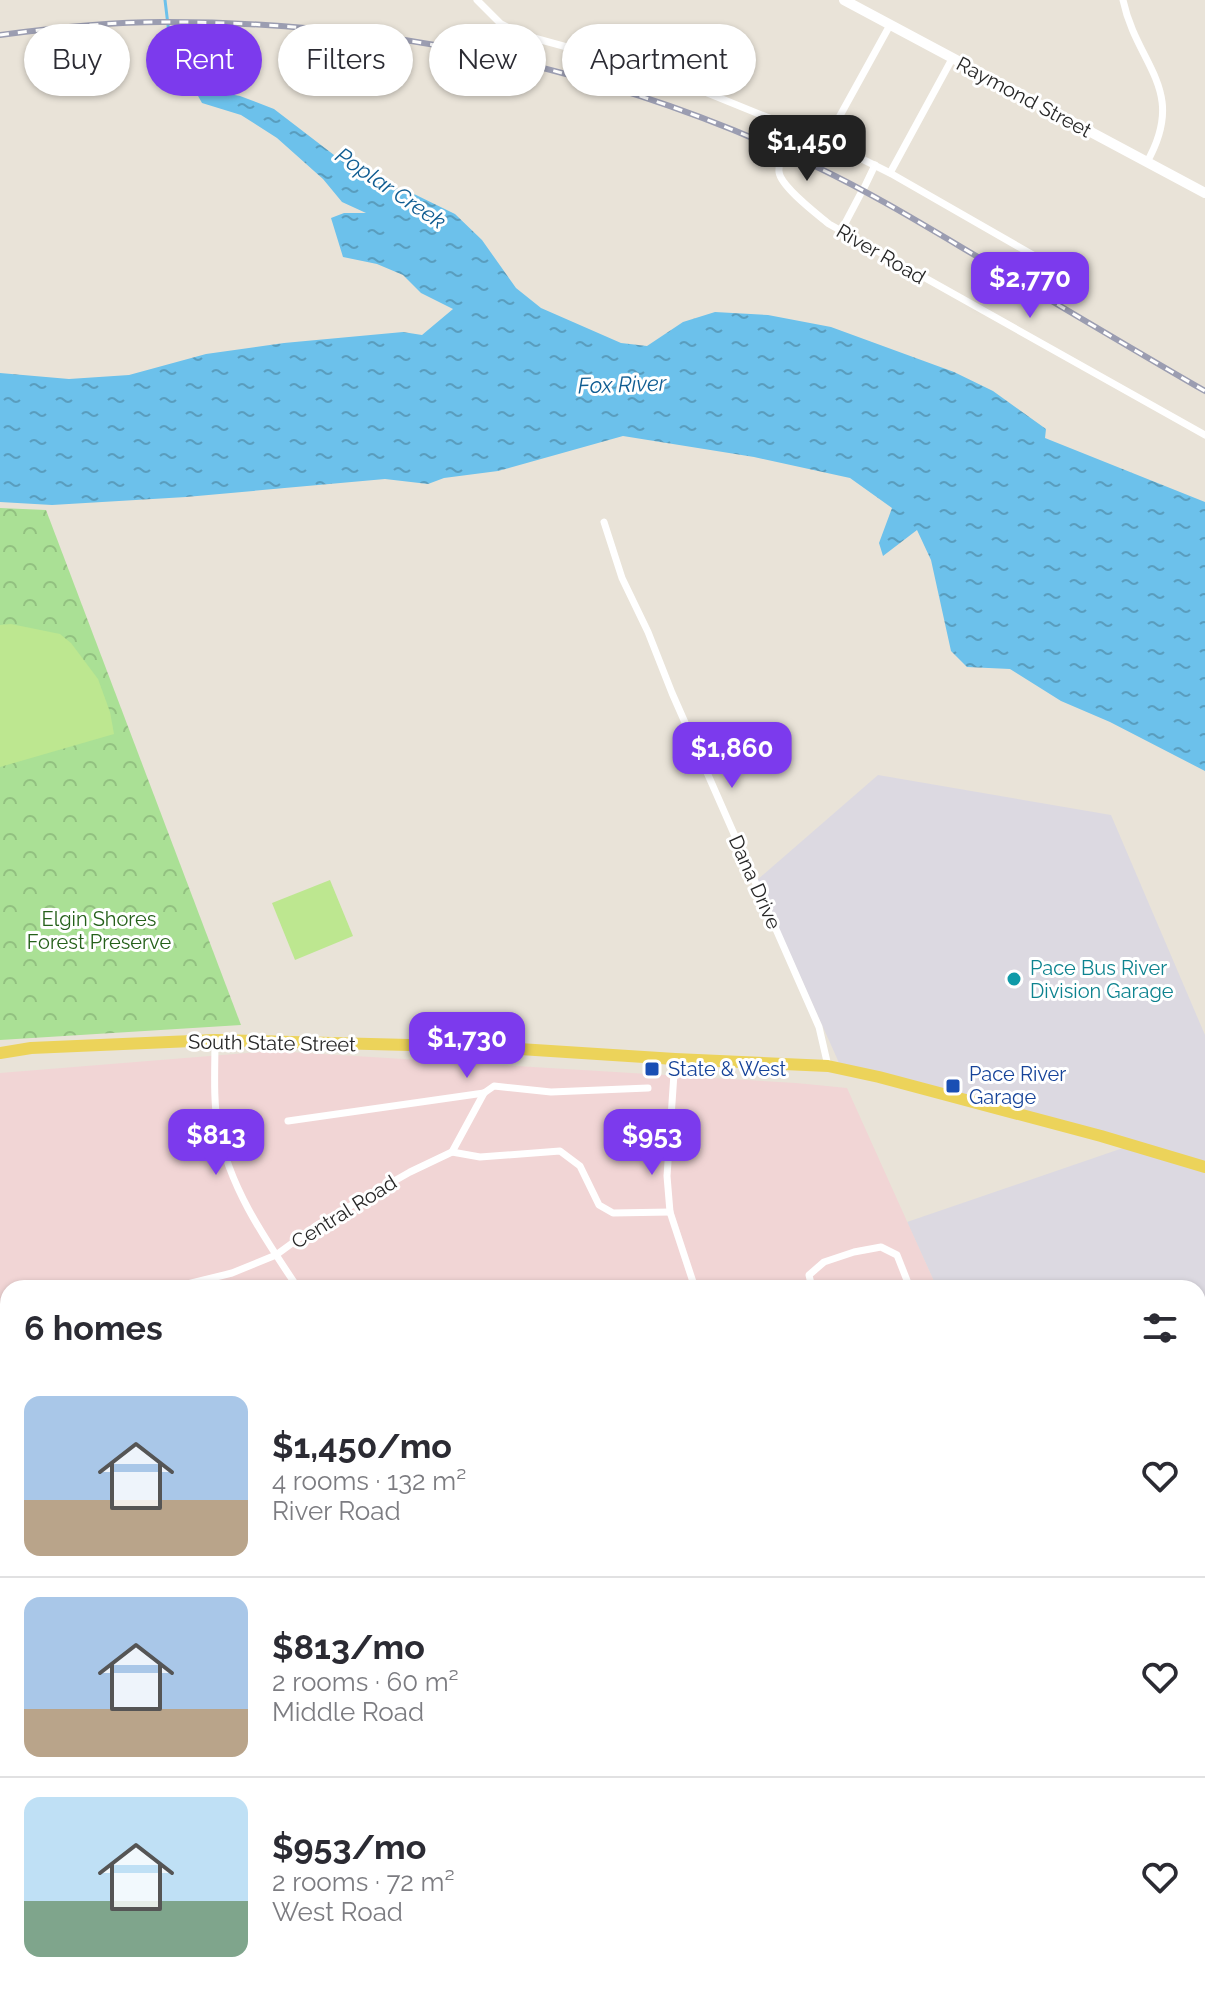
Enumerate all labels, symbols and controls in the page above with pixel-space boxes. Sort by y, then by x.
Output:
chip: Buy [24,24,130,96]
chip: Rent [146,24,262,96]
chip: Filters [278,24,413,96]
chip: New [429,24,546,96]
chip: Apartment [562,24,756,96]
street label: Raymond Street [952,51,1096,143]
pin: $1,450 [742,115,872,183]
text: $1,450 [767,126,847,156]
water label: Poplar Creek [331,142,451,234]
street label: River Road [832,219,930,289]
pin: $2,770 [965,252,1095,320]
text: $2,770 [989,263,1071,293]
water label: Fox River [577,369,668,399]
pin: $1,860 [667,722,797,790]
text: $1,860 [691,733,773,763]
street label: Dana Drive [724,831,787,933]
park label: Elgin Shores Forest Preserve [27,907,171,954]
place label: Pace Bus River Division Garage [1030,956,1174,1003]
marker: Pace Bus River Division Garage [1005,970,1023,988]
pin: $1,730 [402,1012,532,1080]
text: $1,730 [427,1023,507,1053]
street label: South State Street [188,1030,356,1056]
place label: State & West [668,1057,787,1081]
marker: State & West [643,1060,661,1078]
place label: Pace River Garage [969,1062,1066,1109]
marker: Pace River Garage [944,1077,962,1095]
pin: $813 [169,1109,263,1177]
pin: $953 [605,1109,699,1177]
text: $813 [186,1120,246,1150]
text: $953 [622,1120,682,1150]
street label: Central Road [287,1170,401,1254]
icon: filters [1138,1306,1182,1350]
text: 6 homes [24,1308,163,1348]
text: $1,450/mo [272,1426,452,1466]
icon: home [88,1428,184,1524]
icon: heart [1138,1454,1182,1498]
text: 4 rooms · 132 m² [272,1466,466,1496]
text: River Road [272,1496,401,1526]
text: $813/mo [272,1627,425,1667]
icon: home [88,1629,184,1725]
icon: heart [1138,1655,1182,1699]
text: 2 rooms · 60 m² [272,1667,459,1697]
text: Middle Road [272,1697,424,1727]
text: $953/mo [272,1827,426,1867]
icon: home [88,1829,184,1925]
icon: heart [1138,1855,1182,1899]
text: 2 rooms · 72 m² [272,1867,455,1897]
text: West Road [272,1897,403,1927]

